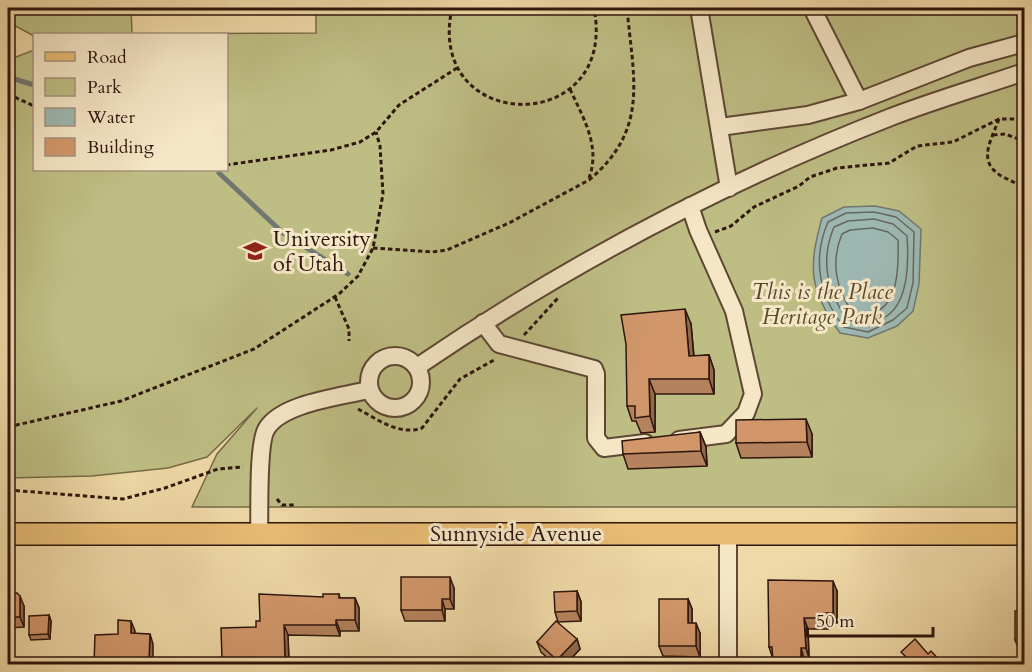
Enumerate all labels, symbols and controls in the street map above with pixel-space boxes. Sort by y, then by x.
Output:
legend [33,33,228,171]
text: Road [87,45,127,70]
text: Park [87,75,122,100]
text: Water [86,105,136,130]
text: Building [87,135,155,160]
place label: University of Utah [273,224,371,279]
school or university icon: University of Utah [242,238,268,264]
park label: This is the Place Heritage Park [751,277,893,332]
street label: Sunnyside Avenue [430,519,602,549]
scale bar [807,600,933,638]
text: 50 m [816,609,855,634]

